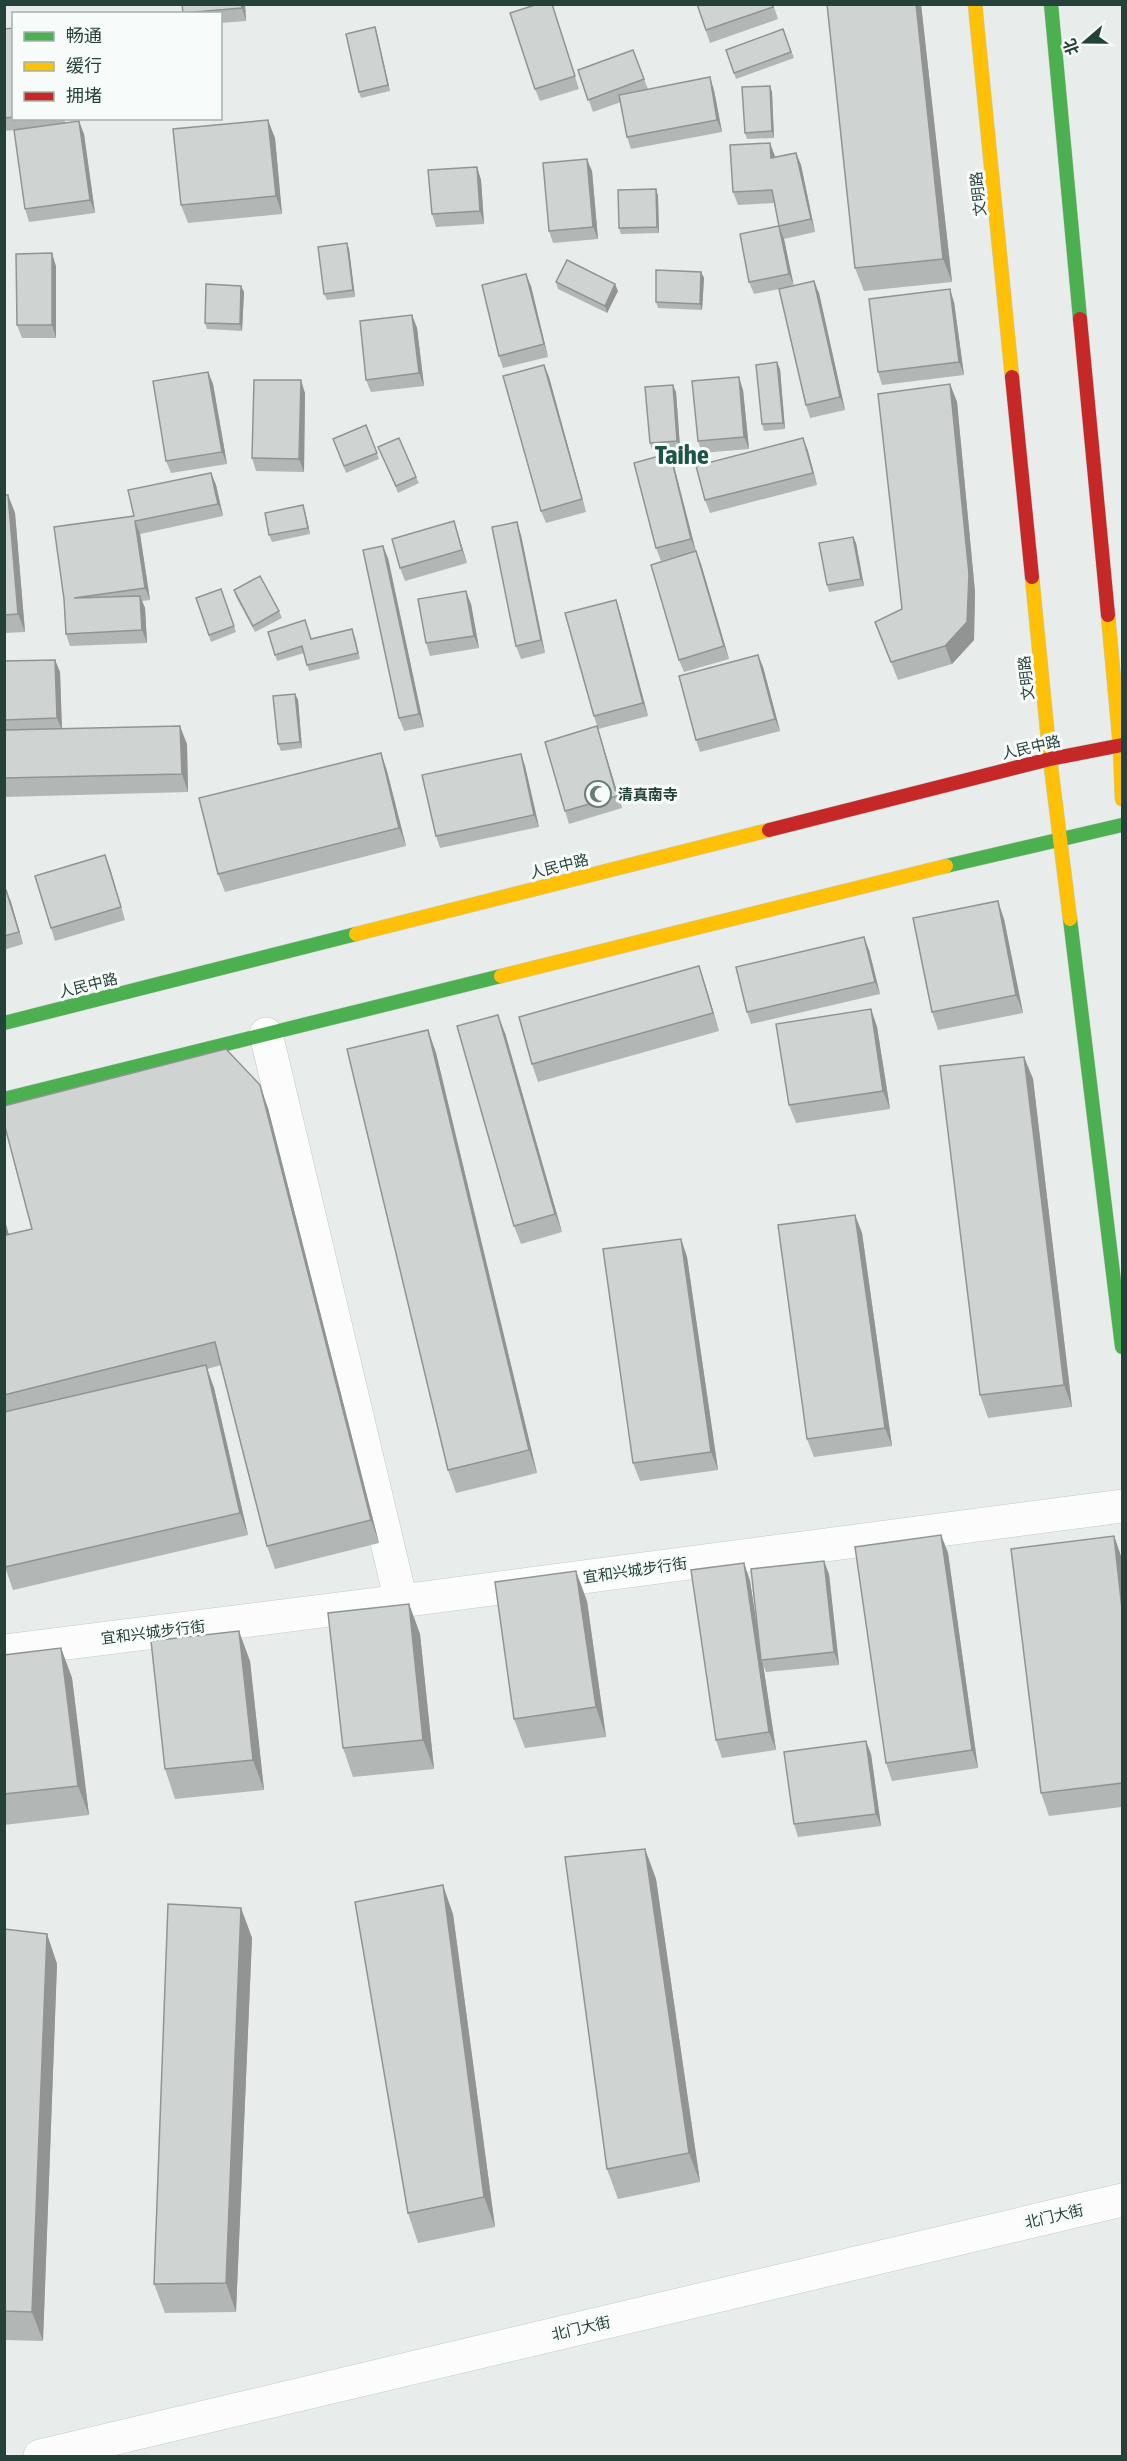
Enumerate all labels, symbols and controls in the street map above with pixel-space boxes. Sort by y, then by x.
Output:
legend [12,12,222,120]
north arrow [1055,12,1115,72]
text: 畅通 [66,25,102,46]
text: 北 [1060,37,1082,58]
text: 缓行 [66,55,102,76]
text: 拥堵 [66,85,102,106]
street label: 文明路 [967,171,989,217]
district label: Taihe [655,439,709,470]
street label: 文明路 [1015,655,1037,701]
street label: 人民中路 [1000,732,1062,762]
mosque icon: 清真南寺 [583,779,613,809]
place label: 清真南寺 [618,786,678,803]
street label: 人民中路 [528,850,590,882]
street label: 人民中路 [57,969,119,1001]
street label: 宜和兴城步行街 [582,1554,688,1586]
street label: 宜和兴城步行街 [100,1617,206,1647]
street label: 北门大街 [1023,2201,1085,2231]
street label: 北门大街 [550,2313,612,2343]

